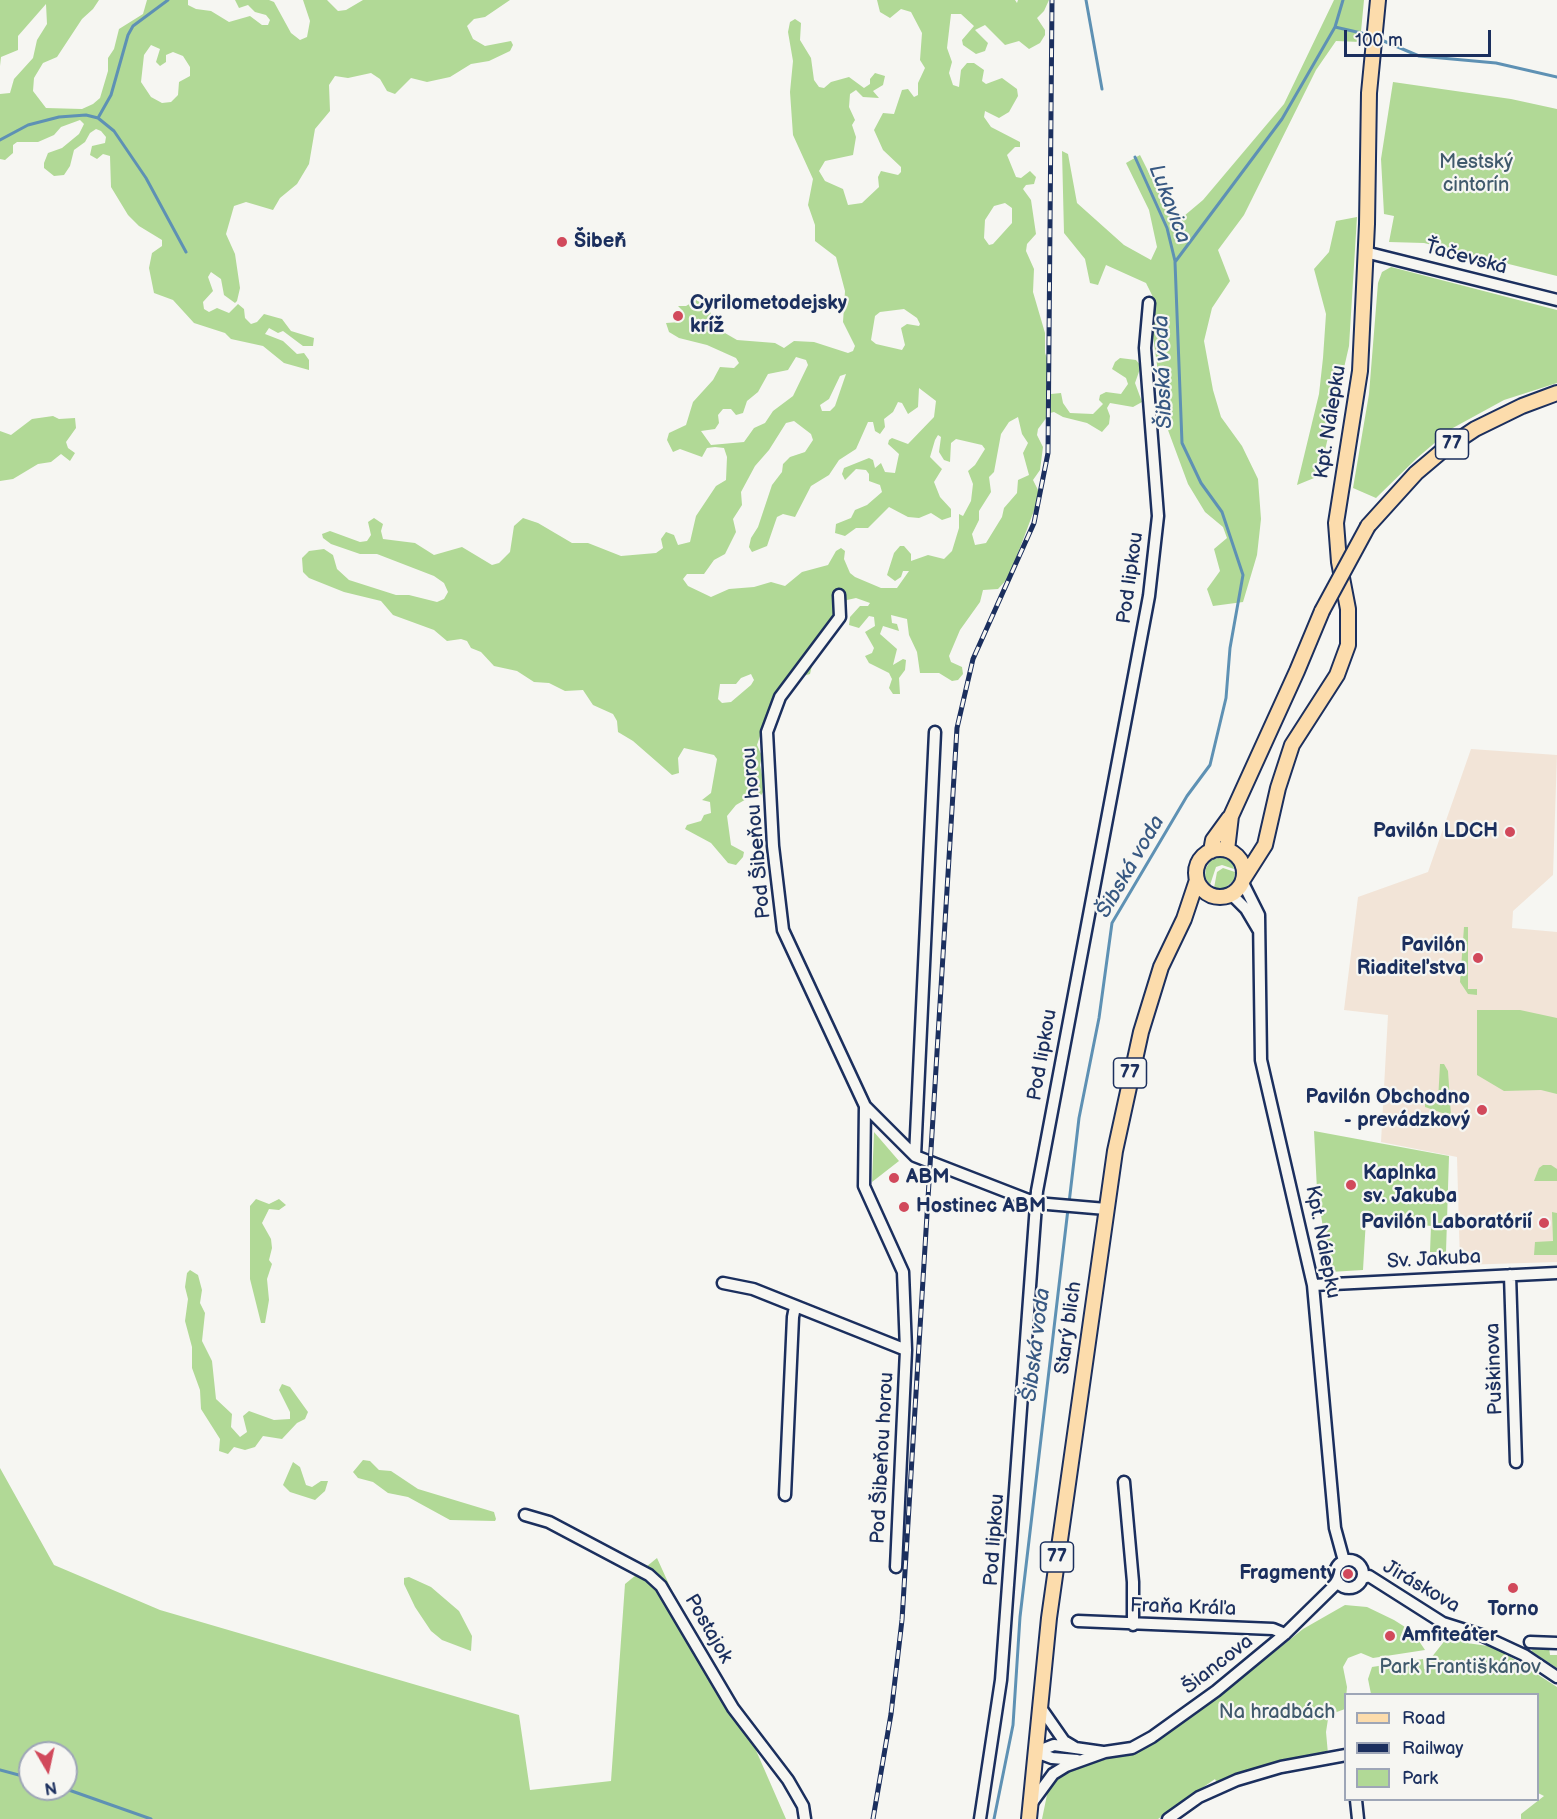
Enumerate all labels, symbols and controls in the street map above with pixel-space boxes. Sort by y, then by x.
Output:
scale bar [1347,18,1494,56]
text: 100 m [1355,30,1403,51]
park label: Mestský cintorín [1439,151,1513,198]
water label: Lukavica [1142,161,1196,247]
place label: Šibeň [574,230,626,254]
marker: Šibeň [555,235,569,249]
street label: Ťačevská [1422,236,1510,280]
place label: Cyrilometodejsky kríž [690,292,847,339]
marker: Cyrilometodejsky kríž [671,309,685,323]
water label: Šibská voda [1149,315,1179,429]
street label: Kpt. Nálepku [1310,363,1352,481]
road number: 77 [1436,429,1468,459]
street label: Pod lipkou [1113,531,1149,625]
street label: Pod Šibeňou horou [738,746,776,920]
water label: Šibská voda [1092,811,1170,923]
place label: Pavilón LDCH [1373,820,1498,844]
marker: Pavilón LDCH [1503,825,1517,839]
place label: Pavilón Riaditeľstva [1357,934,1466,981]
marker: Pavilón Riaditeľstva [1471,951,1485,965]
street label: Pod lipkou [1023,1007,1063,1103]
road number: 77 [1114,1058,1146,1088]
place label: Pavilón Obchodno - prevádzkový [1306,1086,1470,1133]
marker: Pavilón Obchodno - prevádzkový [1475,1103,1489,1117]
place label: Kaplnka sv. Jakuba [1363,1162,1457,1209]
place label: ABM [906,1166,950,1190]
marker: ABM [887,1171,901,1185]
marker: Kaplnka sv. Jakuba [1344,1178,1358,1192]
street label: Kpt. Nálepku [1299,1183,1345,1301]
place label: Hostinec ABM [916,1195,1046,1219]
marker: Hostinec ABM [897,1200,911,1214]
place label: Pavilón Laboratórií [1361,1211,1532,1235]
marker: Pavilón Laboratórií [1537,1216,1551,1230]
street label: Sv. Jakuba [1386,1246,1482,1274]
street label: Starý blich [1051,1280,1087,1376]
water label: Šibská voda [1018,1287,1056,1403]
street label: Puškinova [1481,1322,1509,1416]
street label: Pod Šibeňou horou [867,1371,899,1545]
street label: Pod lipkou [980,1493,1010,1587]
road number: 77 [1040,1542,1074,1572]
street label: Jiráskova [1378,1555,1464,1619]
place label: Fragmenty [1239,1562,1336,1586]
marker: Fragmenty [1341,1567,1355,1581]
marker: Torno [1506,1581,1520,1595]
street label: Postajok [679,1590,737,1668]
street label: Fraňa Kráľa [1129,1594,1237,1622]
place label: Torno [1487,1598,1539,1622]
place label: Amfiteáter [1402,1624,1498,1648]
marker: Amfiteáter [1383,1629,1397,1643]
street label: Šiancova [1178,1630,1258,1700]
park label: Park Františkánov [1379,1656,1541,1680]
legend [1344,1693,1539,1801]
park label: Na hradbách [1219,1701,1335,1725]
text: Road [1402,1708,1446,1729]
text: Railway [1402,1738,1464,1759]
north arrow [18,1741,78,1801]
text: Park [1402,1768,1438,1789]
text: N [43,1777,58,1798]

